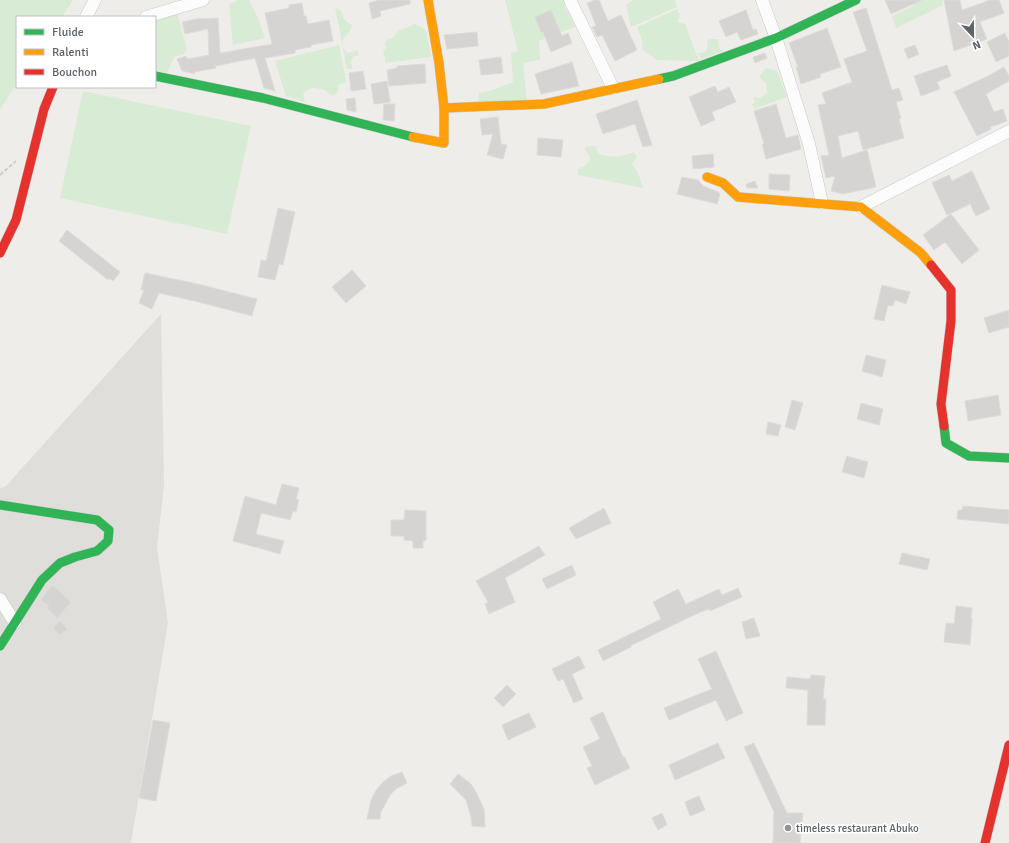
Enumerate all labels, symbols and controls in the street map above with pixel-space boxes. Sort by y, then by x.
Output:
legend [16,16,156,88]
north arrow [953,16,993,56]
text: Fluide [52,25,84,40]
text: N [971,37,983,52]
text: Ralenti [52,45,89,60]
text: Bouchon [52,65,97,80]
place label: timeless restaurant Abuko [796,822,919,835]
marker: timeless restaurant Abuko [783,823,793,833]

